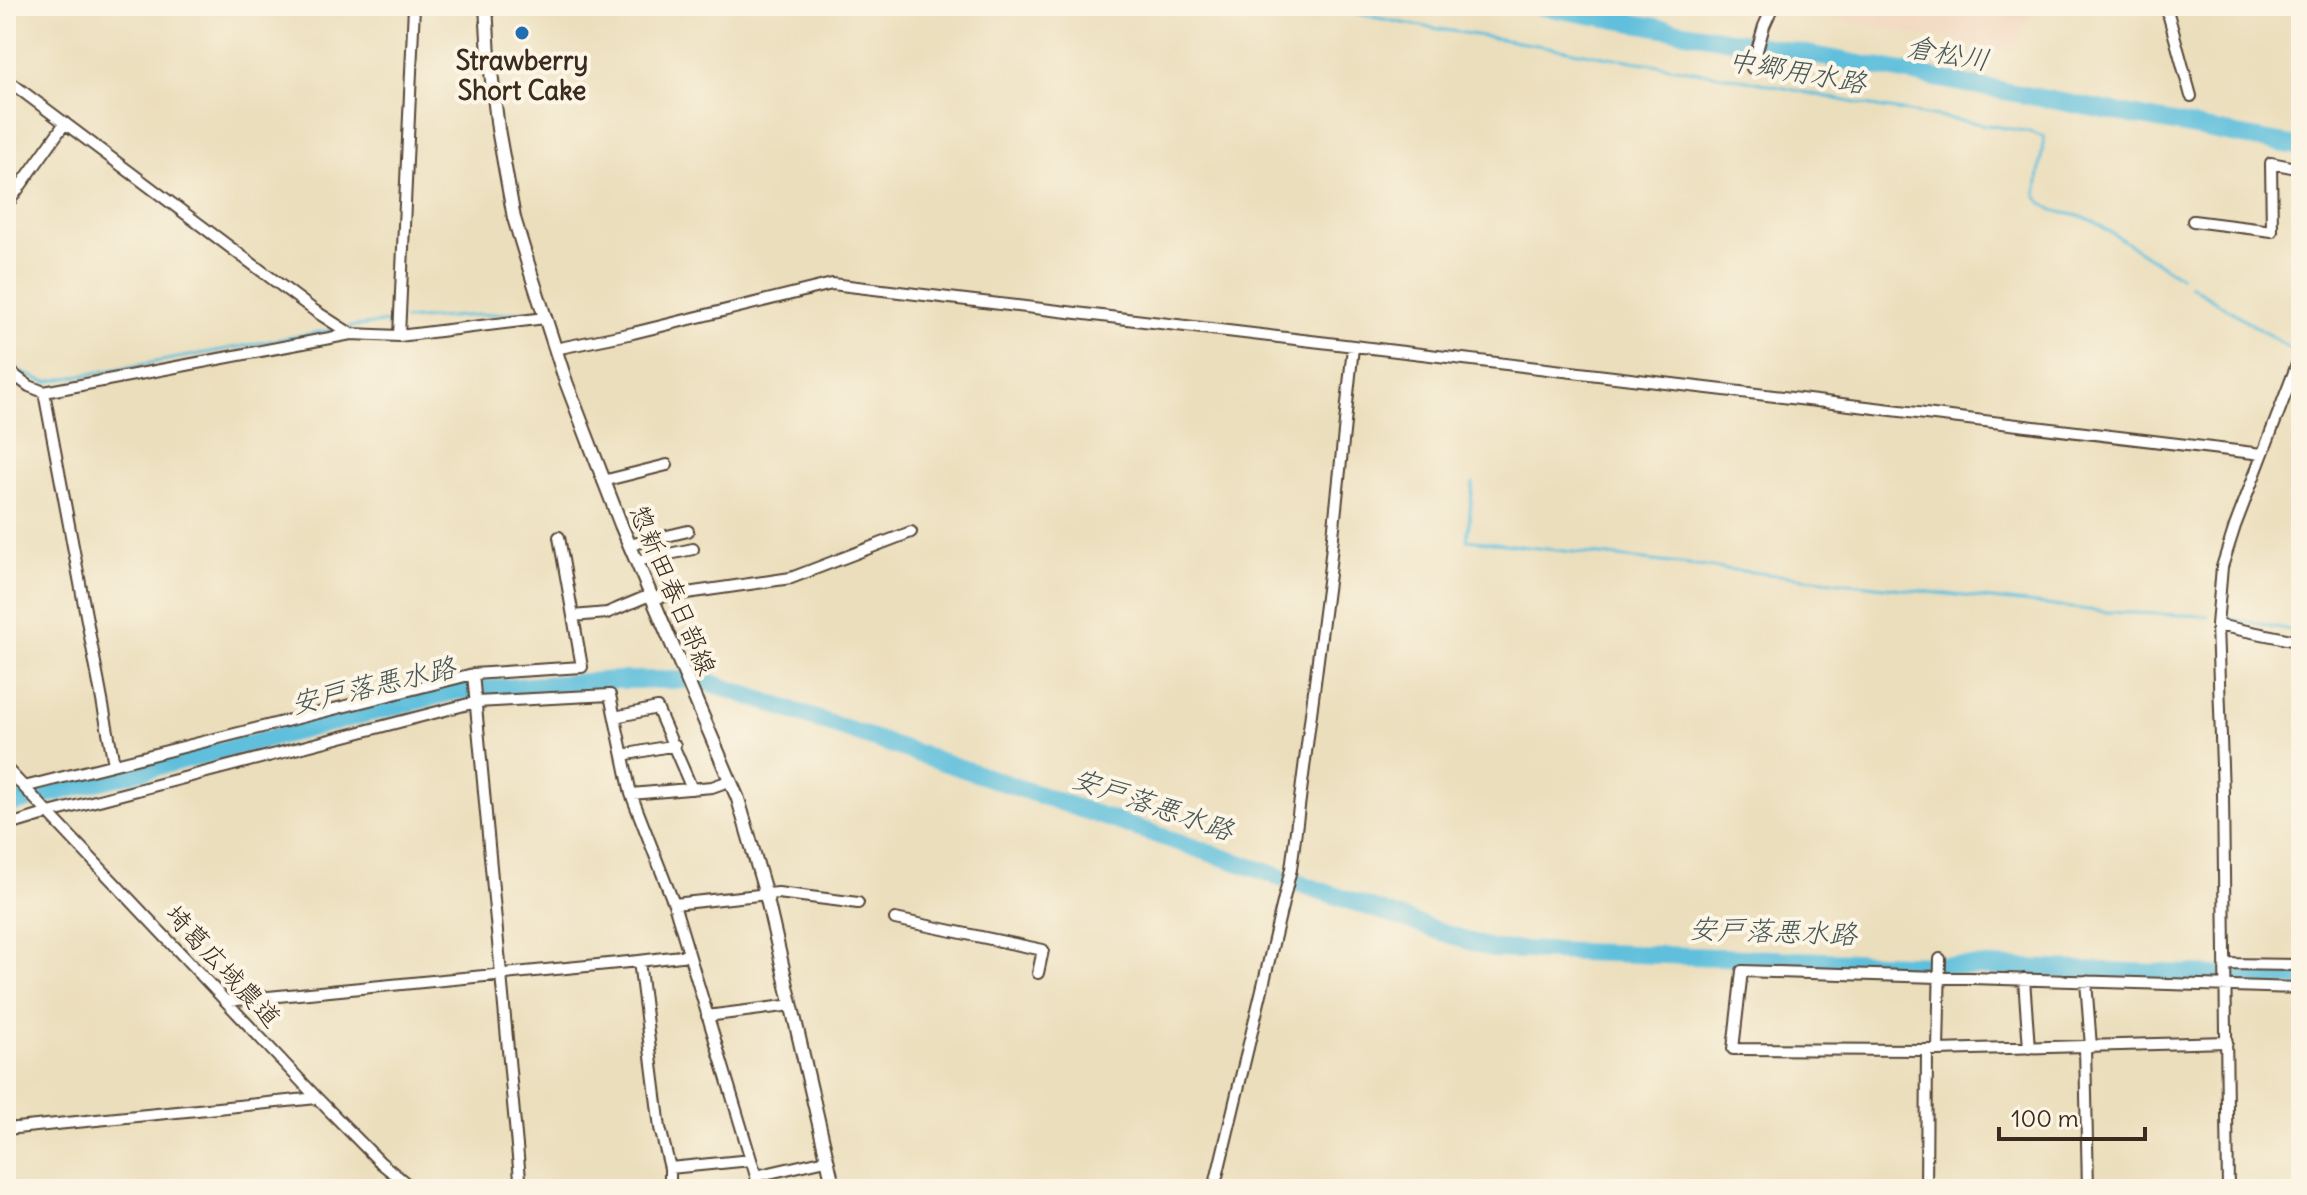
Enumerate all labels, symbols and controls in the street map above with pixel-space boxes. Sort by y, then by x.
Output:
marker: Strawberry Short Cake [513,24,531,42]
water label: 倉松川 [1904,28,1992,78]
water label: 中郷用水路 [1725,41,1871,101]
place label: Strawberry Short Cake [456,44,588,107]
street label: 惣新田春日部線 [623,500,724,680]
water label: 安戸落悪水路 [287,648,461,721]
water label: 安戸落悪水路 [1068,760,1240,849]
street label: 埼葛広域農道 [158,897,289,1034]
water label: 安戸落悪水路 [1688,910,1860,952]
scale bar [1999,1091,2145,1141]
text: 100 m [2011,1103,2079,1133]

